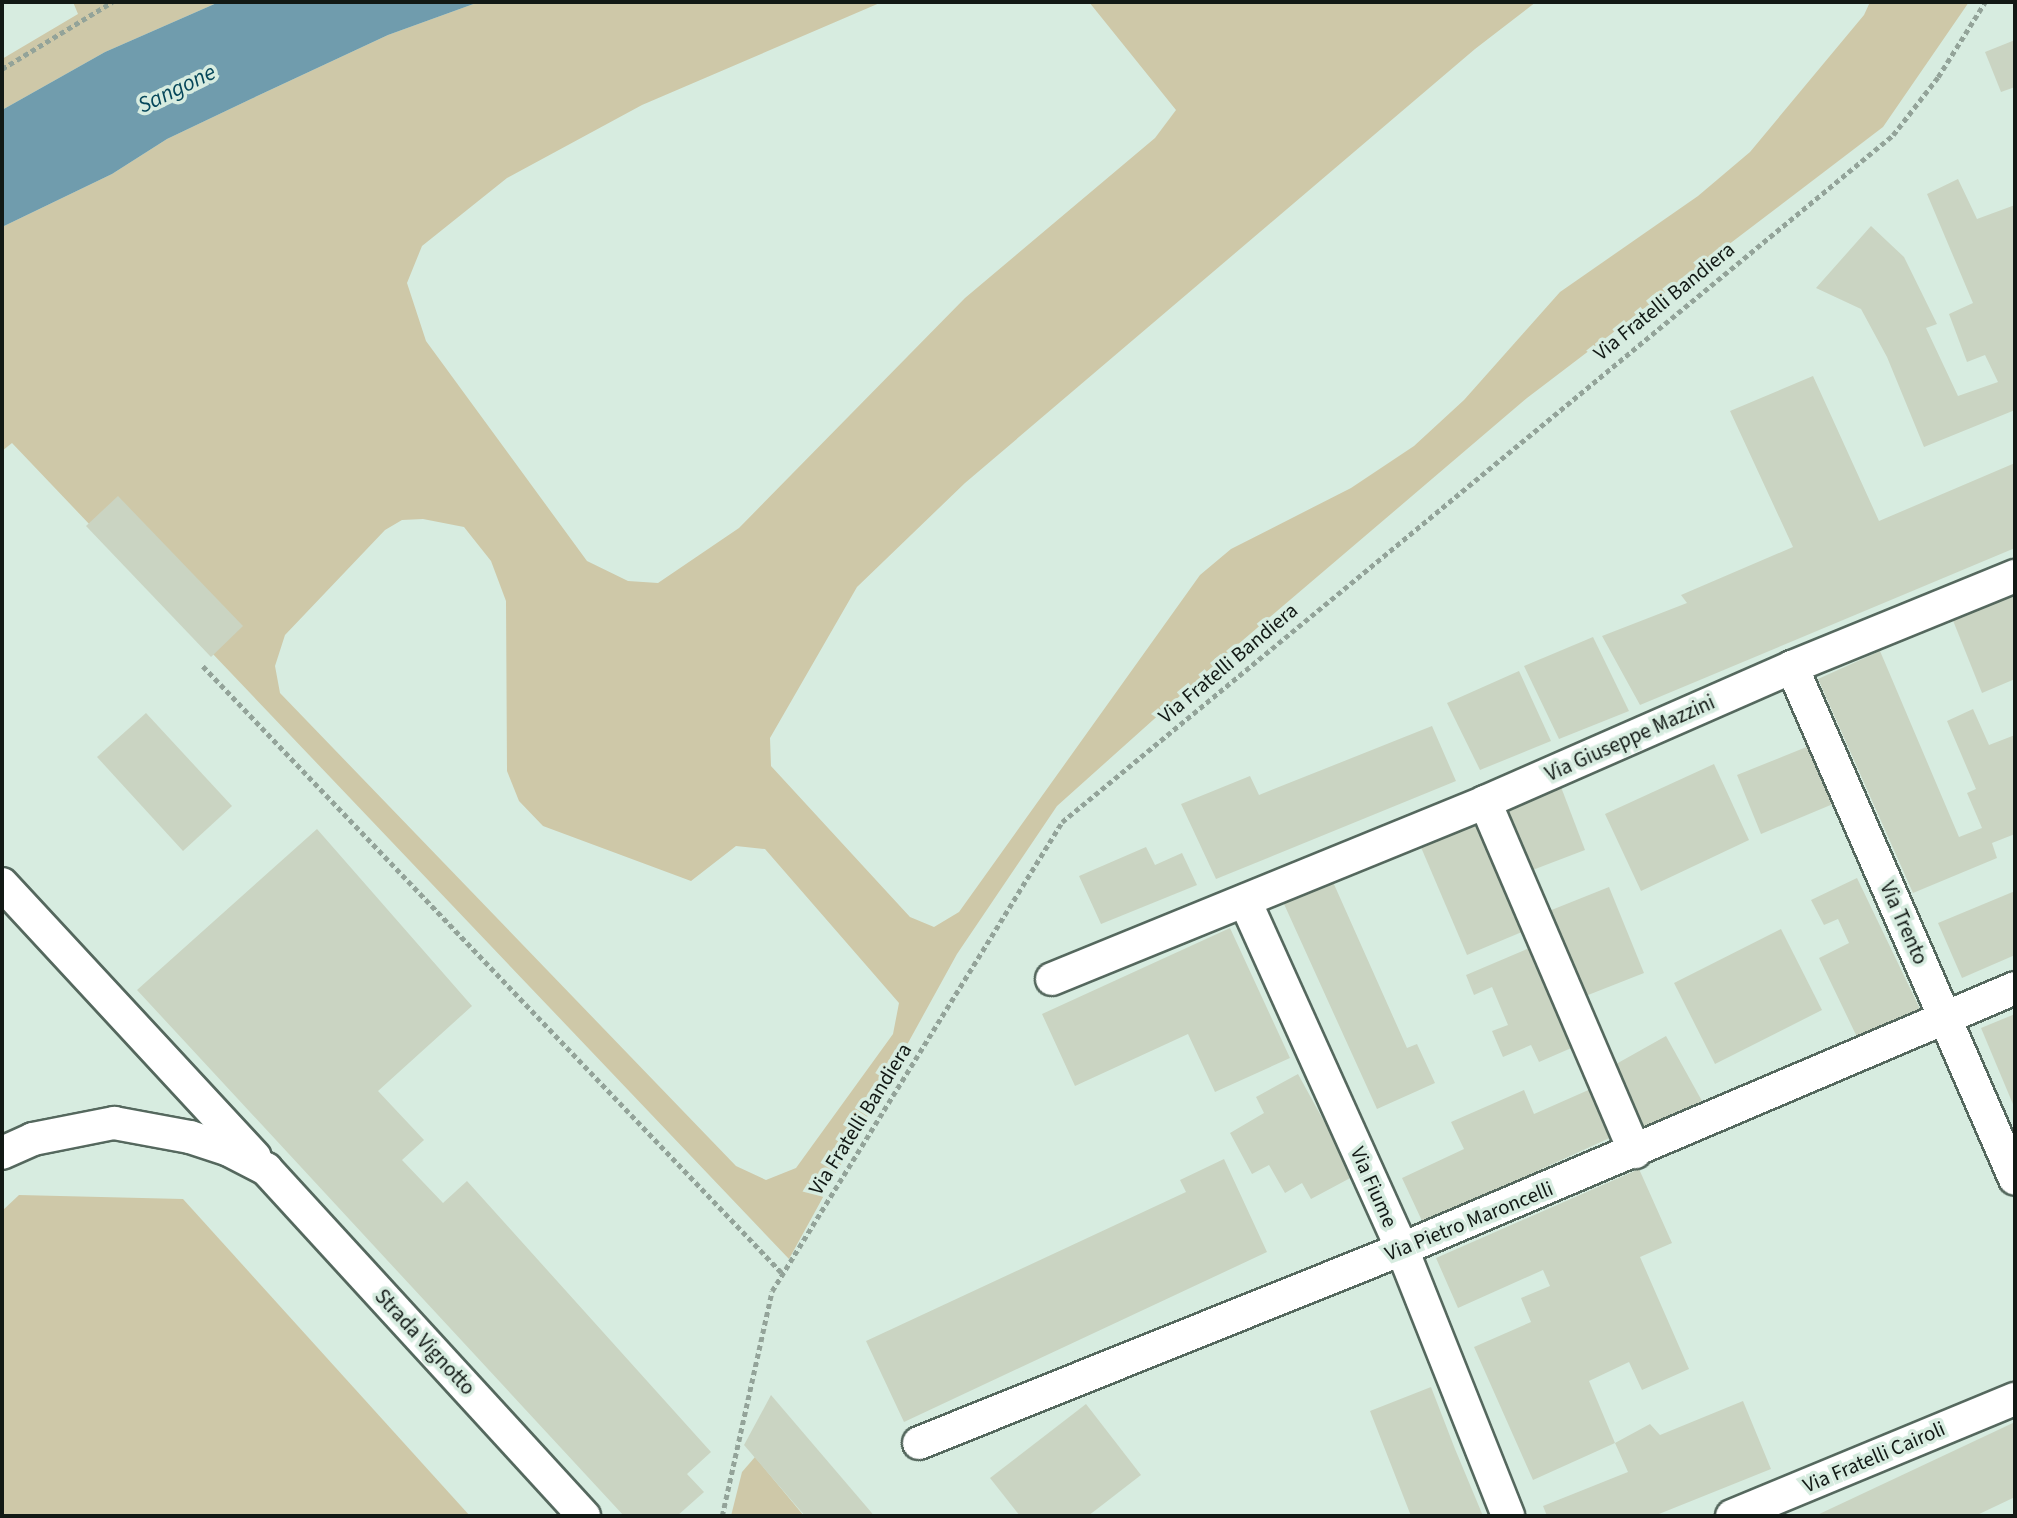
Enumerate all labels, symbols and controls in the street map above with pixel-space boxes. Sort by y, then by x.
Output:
water label: Sangone [134,58,220,120]
street label: Via Fratelli Bandiera [1588,236,1740,366]
street label: Via Fratelli Bandiera [1153,597,1303,729]
street label: Via Giuseppe Mazzini [1541,689,1719,787]
street label: Via Trento [1875,878,1933,968]
street label: Via Fratelli Bandiera [803,1038,917,1200]
street label: Via Fiume [1345,1143,1403,1231]
street label: Via Pietro Maroncelli [1381,1176,1557,1266]
street label: Strada Vignotto [370,1284,480,1400]
street label: Via Fratelli Cairoli [1799,1416,1949,1498]

